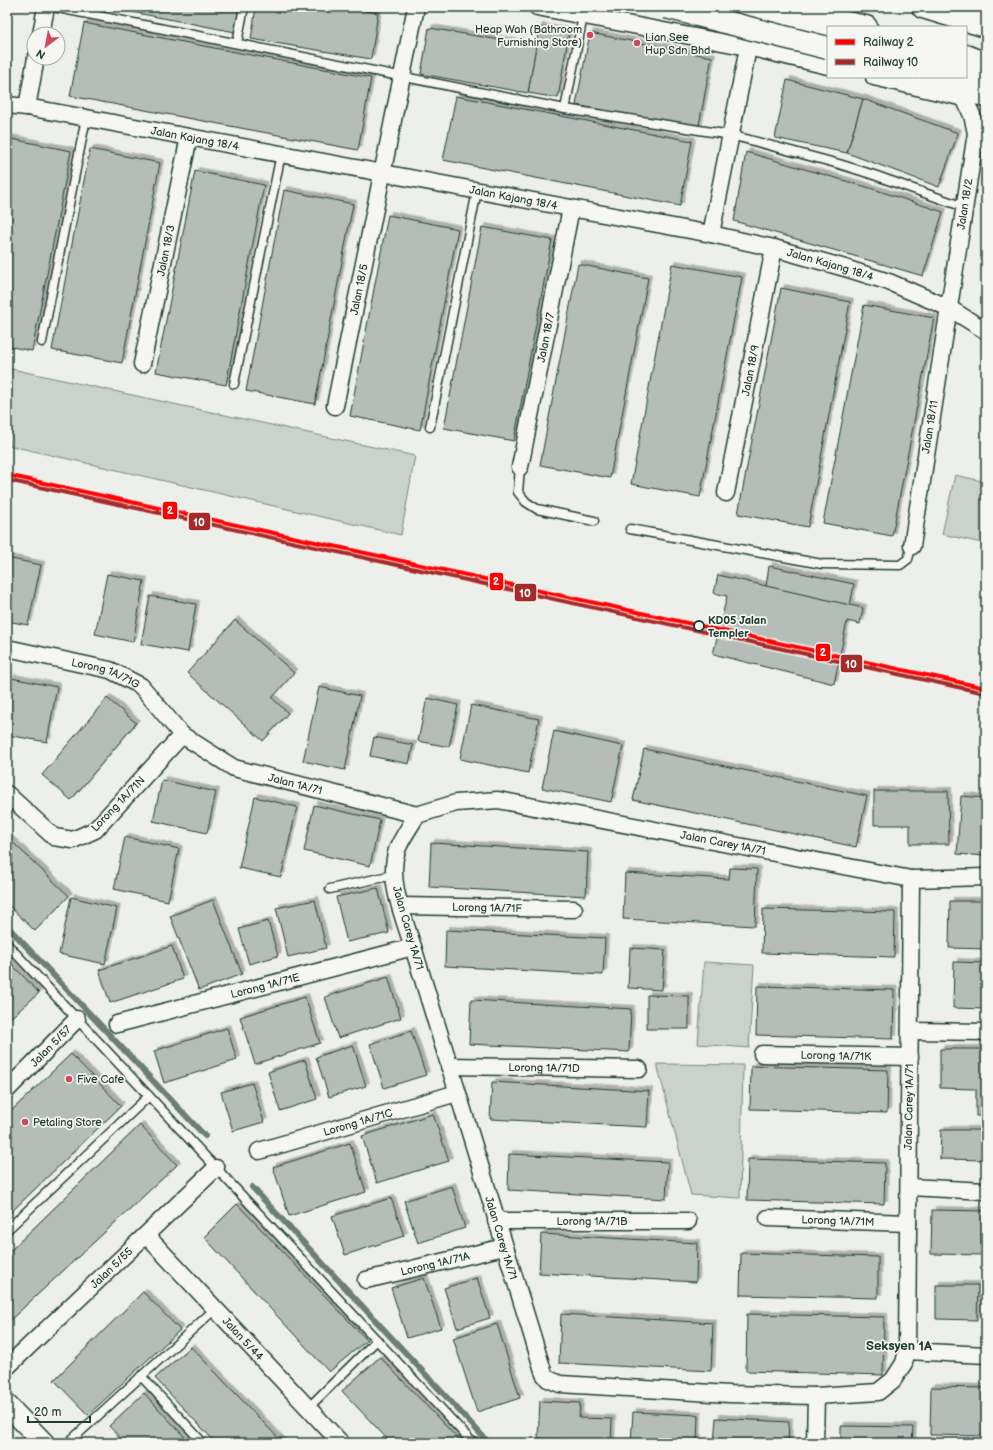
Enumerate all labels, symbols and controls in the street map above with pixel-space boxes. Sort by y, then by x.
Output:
place label: Heap Wah (Bathroom Furnishing Store) [475,23,582,49]
north arrow [26,26,66,66]
legend [827,26,967,78]
marker: Heap Wah (Bathroom Furnishing Store) [585,30,595,40]
place label: Lian See Hup Sdn Bhd [645,31,710,57]
text: Railway 2 [863,35,914,50]
marker: Lian See Hup Sdn Bhd [632,38,642,48]
text: N [34,46,48,62]
text: Railway 10 [863,55,918,70]
street label: Jalan Kajang 18/4 [150,124,241,153]
street label: Jalan 18/2 [955,177,976,231]
street label: Jalan Kajang 18/4 [468,183,559,212]
street label: Jalan 18/3 [154,223,177,277]
street label: Jalan Kajang 18/4 [786,246,876,283]
street label: Jalan 18/5 [347,263,370,316]
street label: Jalan 18/7 [534,311,557,364]
street label: Jalan 18/9 [739,344,761,397]
street label: Jalan 18/11 [919,399,941,455]
line badge: 2 [162,501,178,520]
text: 2 [167,504,174,517]
line badge: 10 [188,512,211,531]
text: 10 [193,516,205,529]
line badge: 2 [489,572,504,591]
text: 2 [493,575,500,588]
line badge: 10 [514,583,537,602]
text: 10 [519,587,531,600]
place label: KD05 Jalan Templer [708,614,766,640]
marker: KD05 Jalan Templer [693,620,705,632]
line badge: 2 [815,643,831,662]
text: 2 [820,646,827,659]
line badge: 10 [840,654,863,673]
street label: Lorong 1A/71G [70,655,142,691]
text: 10 [845,658,857,671]
street label: Jalan 1A/71 [267,771,324,797]
street label: Lorong 1A/71N [88,774,148,834]
street label: Jalan Carey 1A/71 [679,828,767,858]
street label: Jalan Carey 1A/71 [390,885,426,971]
street label: Lorong 1A/71F [452,900,523,915]
street label: Lorong 1A/71E [229,970,301,1001]
street label: Jalan 5/57 [27,1022,74,1069]
street label: Lorong 1A/71K [801,1048,872,1063]
street label: Lorong 1A/71D [508,1060,580,1075]
street label: Jalan Carey 1A/71 [902,1064,916,1150]
place label: Five Cafe [77,1073,124,1086]
marker: Five Cafe [64,1074,74,1084]
street label: Lorong 1A/71C [322,1106,394,1138]
place label: Petaling Store [33,1116,102,1129]
marker: Petaling Store [20,1117,30,1127]
street label: Jalan Carey 1A/71 [482,1195,520,1281]
street label: Lorong 1A/71M [801,1213,875,1228]
street label: Lorong 1A/71B [556,1215,628,1228]
street label: Jalan 5/55 [87,1245,135,1291]
street label: Lorong 1A/71A [399,1249,471,1278]
street label: Jalan 5/44 [220,1314,267,1363]
district label: Seksyen 1A [866,1338,932,1354]
scale bar [28,1398,90,1424]
text: 20 m [34,1405,61,1420]

